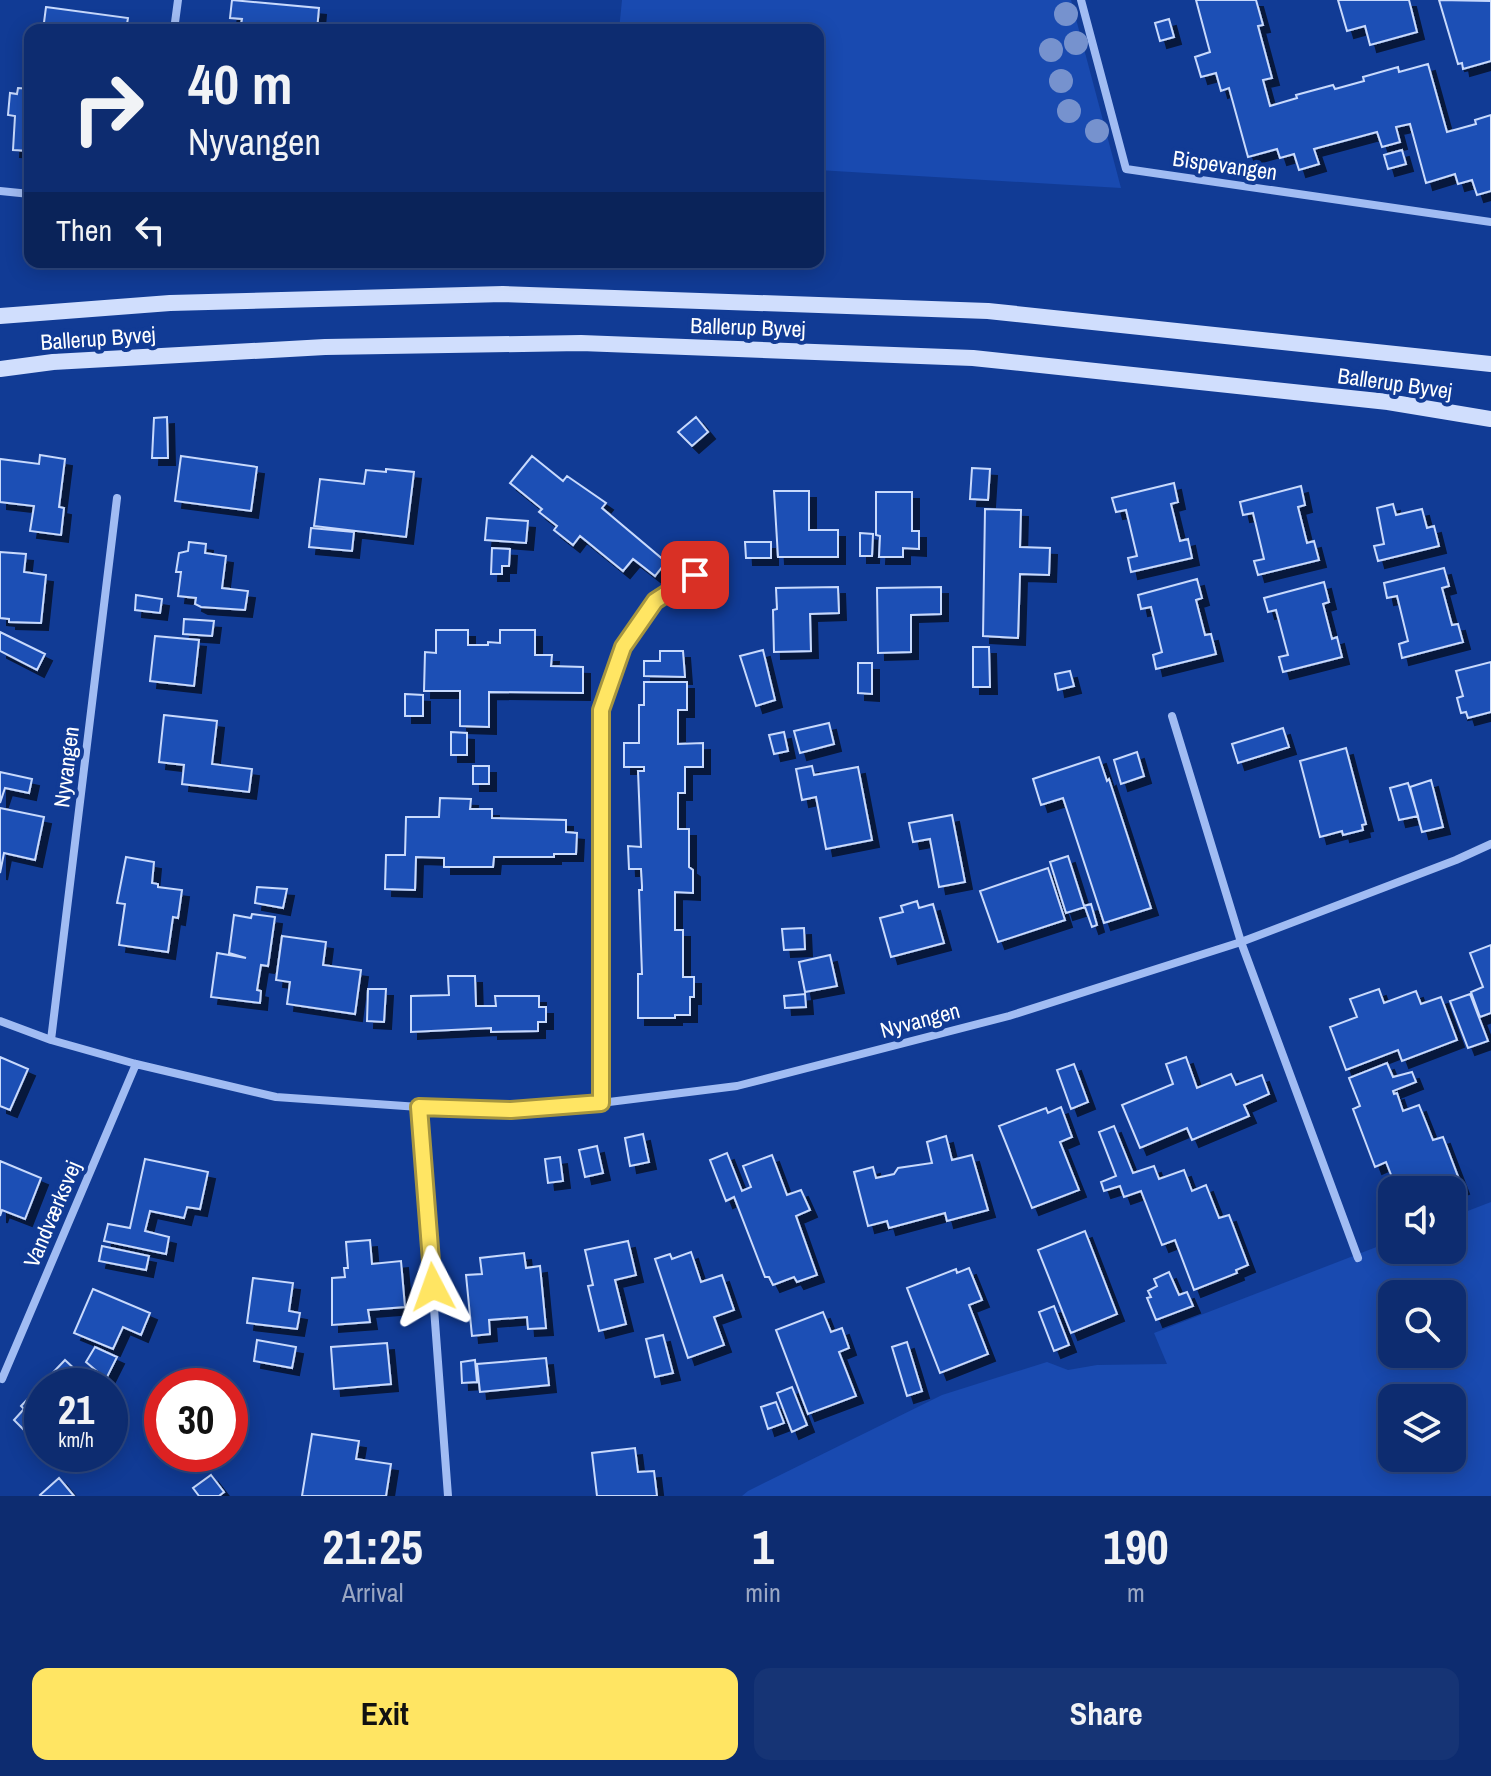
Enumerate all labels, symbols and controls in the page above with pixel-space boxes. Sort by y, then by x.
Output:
text: 40 m [188,46,293,121]
icon: right [56,56,160,160]
text: Nyvangen [188,118,321,166]
street label: Bispevangen [1171,143,1279,187]
icon: left [128,208,172,252]
text: Then [56,210,112,250]
street label: Ballerup Byvej [690,310,806,344]
street label: Ballerup Byvej [39,319,157,357]
street label: Ballerup Byvej [1336,360,1454,406]
pin [661,541,729,609]
icon: arrive [673,553,717,597]
street label: Nyvangen [46,725,86,809]
street label: Nyvangen [877,995,963,1045]
street label: Vandværksvej [16,1156,88,1272]
map controls [1378,1176,1466,1472]
button: sound [1378,1176,1466,1264]
position arrow [391,1245,475,1329]
button: search [1378,1280,1466,1368]
speed limit sign: 30 [144,1368,248,1472]
text: 21 [58,1383,94,1436]
button: layers [1378,1384,1466,1472]
text: km/h [58,1426,94,1453]
text: 21:25 [322,1514,423,1579]
text: 1 [752,1514,774,1579]
text: 190 [1103,1514,1169,1579]
text: Arrival [342,1575,403,1610]
text: min [745,1575,781,1610]
text: m [1127,1575,1145,1610]
button: Exit [32,1668,738,1760]
button: Share [754,1668,1459,1760]

